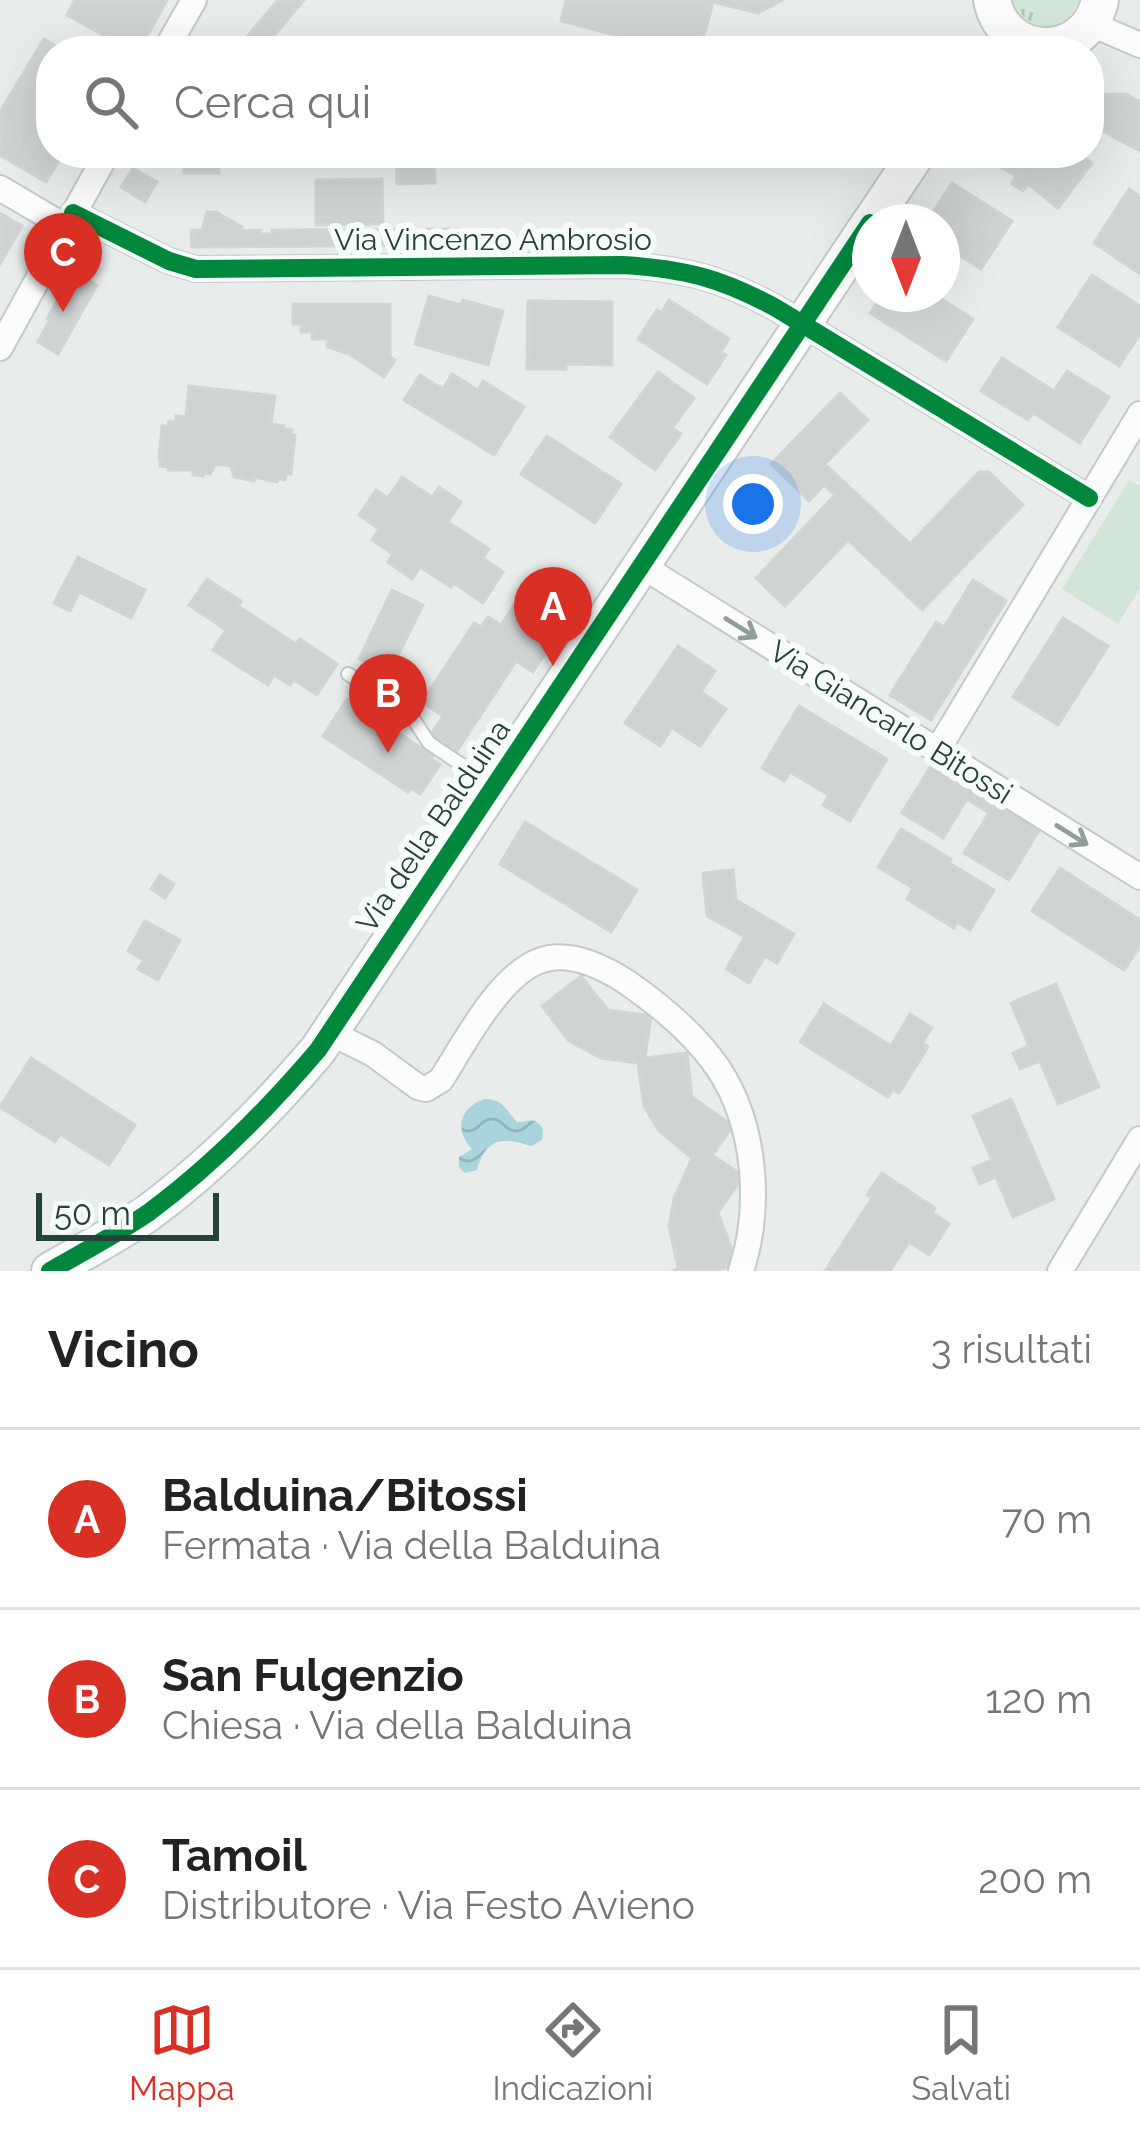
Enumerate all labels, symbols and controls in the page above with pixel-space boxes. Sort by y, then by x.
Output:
search box [36,36,1104,168]
icon: search [78,69,144,135]
text: Cerca qui [174,76,371,129]
north arrow [852,204,960,312]
pin: C [24,213,102,312]
street label: Via Vincenzo Ambrosio [334,222,652,257]
your location [723,474,783,534]
pin: A [514,567,592,666]
one-way arrow [723,616,757,640]
street label: Via Giancarlo Bitossi [763,633,1019,811]
pin: B [349,654,427,753]
street label: Via della Balduina [349,713,517,939]
one-way arrow [1054,823,1088,847]
scale bar [36,1187,219,1240]
text: 50 m [54,1194,131,1233]
text: Vicino [48,1319,199,1379]
text: 3 risultati [931,1326,1092,1372]
text: Balduina/Bitossi [162,1469,528,1522]
text: A [74,1496,100,1542]
text: 70 m [1002,1496,1092,1542]
text: Fermata · Via della Balduina [162,1522,661,1568]
text: San Fulgenzio [162,1649,464,1702]
text: B [74,1676,100,1722]
text: 120 m [985,1676,1092,1722]
text: Chiesa · Via della Balduina [162,1702,632,1748]
text: Tamoil [162,1829,307,1882]
text: C [74,1856,100,1902]
text: 200 m [978,1856,1092,1902]
text: Distributore · Via Festo Avieno [162,1882,695,1928]
tab: Mappa [129,1997,234,2108]
tab: Indicazioni [493,1997,653,2108]
tab: Salvati [911,1997,1011,2108]

